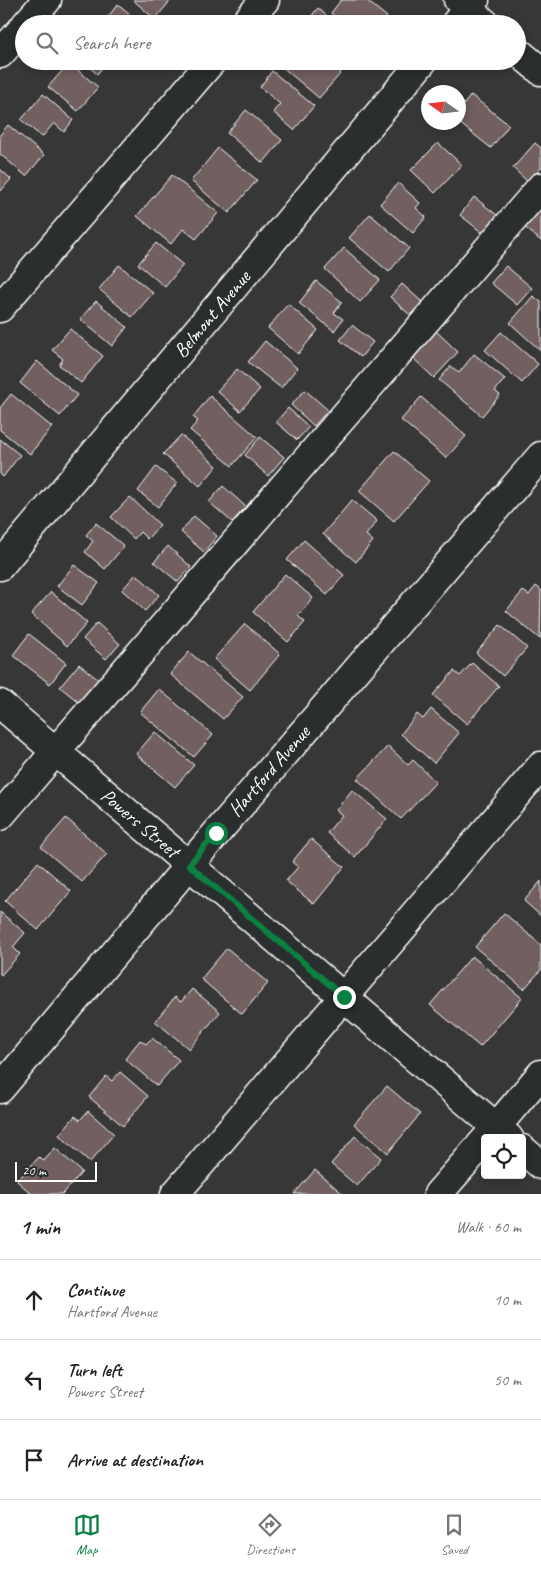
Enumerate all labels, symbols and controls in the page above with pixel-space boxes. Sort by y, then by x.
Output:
search box [15,15,526,70]
icon: search [33,29,61,57]
text: Search here [73,31,150,55]
north arrow [421,85,466,130]
street label: Belmont Avenue [168,264,257,363]
street label: Hartford Avenue [223,719,316,822]
street label: Powers Street [96,783,187,865]
route start [205,822,228,845]
route end [333,986,356,1009]
map controls [481,1134,526,1179]
button: locate [481,1134,526,1179]
scale bar [15,1159,98,1182]
text: 20 m [22,1162,46,1179]
text: 1 min [20,1214,60,1240]
text: Walk · 60 m [456,1217,521,1237]
text: Continue [67,1278,124,1302]
icon: ahead [20,1286,48,1314]
text: 10 m [494,1290,521,1310]
text: Hartford Avenue [67,1302,157,1322]
text: Turn left [67,1358,122,1382]
icon: left [20,1366,48,1394]
text: 50 m [494,1370,521,1390]
text: Powers Street [67,1382,143,1402]
icon: arrive [20,1446,48,1474]
text: Arrive at destination [67,1448,203,1472]
tab: Map [73,1511,101,1558]
tab: Directions [246,1511,295,1558]
tab: Saved [440,1511,468,1558]

